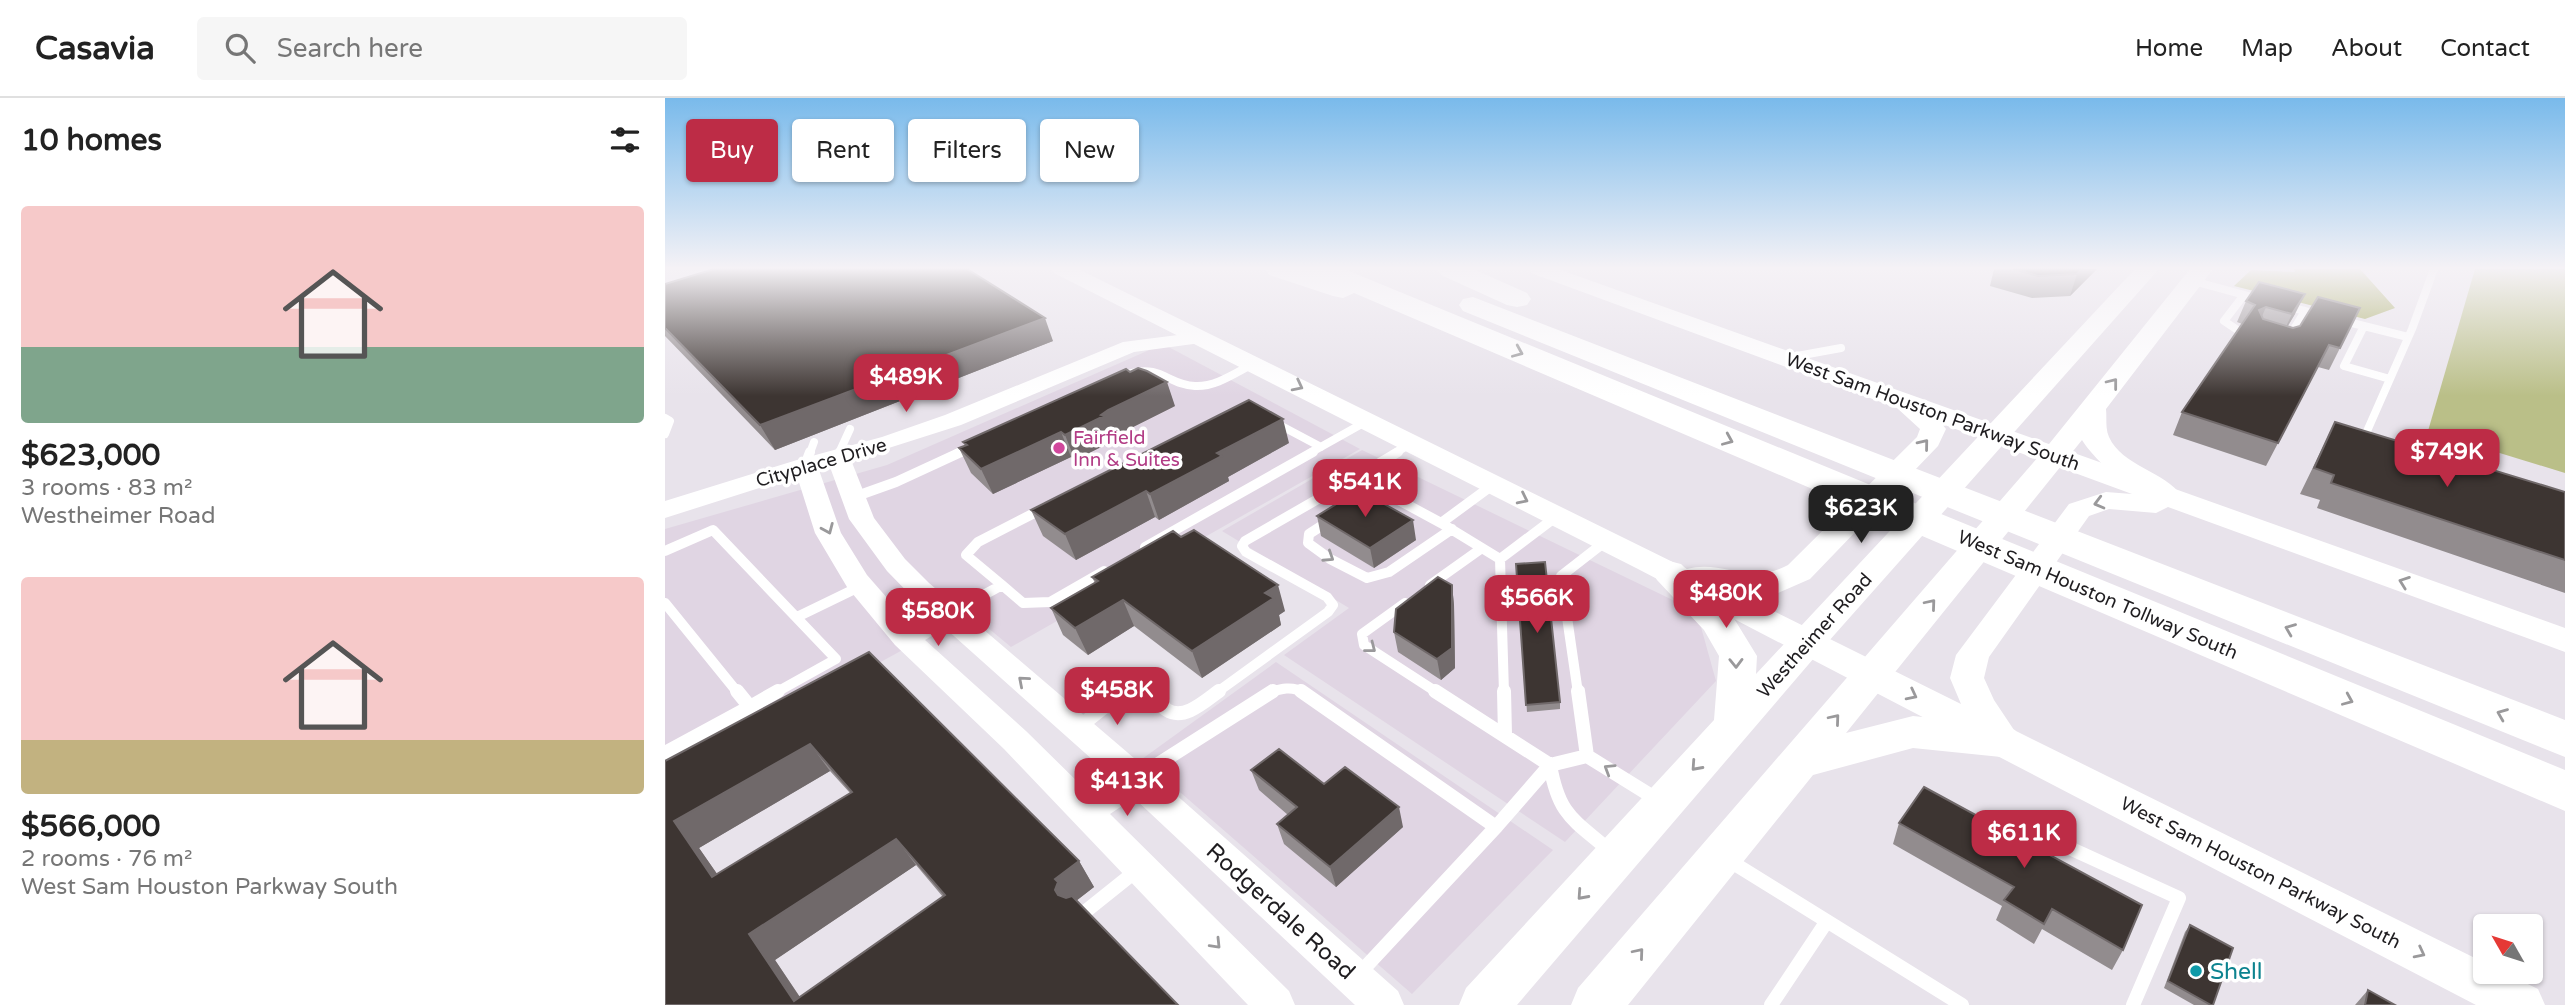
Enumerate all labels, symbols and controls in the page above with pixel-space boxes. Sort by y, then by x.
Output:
search box [197,17,687,80]
text: Casavia [35,29,155,68]
icon: search [221,29,259,67]
text: Search here [277,33,423,64]
text: Home [2135,34,2203,63]
text: Map [2241,34,2293,63]
text: About [2331,34,2402,63]
text: Contact [2440,34,2530,63]
chip: Buy [686,119,778,182]
chip: Rent [792,119,894,182]
chip: Filters [908,119,1026,182]
chip: New [1040,119,1139,182]
icon: filters [606,121,644,159]
text: 10 homes [21,122,162,159]
icon: home [270,251,396,377]
one-way arrow [1512,344,1524,358]
street label: West Sam Houston Parkway South [1783,348,2083,476]
pin: $489K [857,354,955,414]
text: $489K [870,363,942,391]
one-way arrow [1291,378,1303,392]
one-way arrow [2105,378,2117,391]
place label: Fairfield Inn & Suites [1073,427,1180,471]
pin: $749K [2398,430,2496,489]
one-way arrow [1721,432,1734,446]
street label: Cityplace Drive [753,434,889,492]
text: $623,000 [21,437,160,474]
text: $749K [2411,438,2483,466]
one-way arrow [1915,439,1928,451]
marker: Fairfield Inn & Suites [1051,440,1067,456]
pin: $541K [1316,460,1414,519]
text: $541K [1329,468,1401,496]
text: 3 rooms · 83 m² [21,474,192,502]
pin: $623K [1812,486,1910,545]
one-way arrow [1516,490,1528,504]
text: $623K [1825,494,1897,522]
one-way arrow [2094,495,2106,510]
text: Westheimer Road [21,502,215,530]
one-way arrow [820,522,834,535]
street label: West Sam Houston Tollway South [1954,526,2241,664]
one-way arrow [1321,549,1334,562]
street label: Westheimer Road [1753,569,1877,703]
pin: $480K [1677,570,1775,630]
pin: $566K [1488,575,1586,635]
one-way arrow [2398,576,2410,590]
text: $480K [1690,579,1762,607]
text: $566K [1501,584,1573,612]
pin: $580K [889,588,987,648]
text: $580K [902,597,974,625]
one-way arrow [1923,599,1935,612]
icon: home [270,622,396,748]
one-way arrow [2285,624,2297,638]
one-way arrow [1363,639,1375,652]
one-way arrow [1729,658,1744,669]
pin: $458K [1068,668,1166,727]
text: $458K [1081,676,1153,704]
one-way arrow [1019,677,1032,689]
one-way arrow [1905,687,1917,701]
one-way arrow [2341,691,2353,705]
one-way arrow [2496,708,2508,722]
one-way arrow [1827,714,1840,726]
pin: $413K [1078,758,1176,818]
one-way arrow [1692,758,1705,771]
one-way arrow [1603,765,1616,778]
text: $413K [1091,767,1163,795]
street label: West Sam Houston Parkway South [2117,792,2404,953]
text: $566,000 [21,808,160,845]
pin: $611K [1975,810,2073,870]
text: $611K [1988,819,2060,847]
street label: Rodgerdale Road [1200,837,1361,986]
text: 2 rooms · 76 m² [21,845,192,873]
text: West Sam Houston Parkway South [21,873,398,901]
one-way arrow [1578,886,1590,899]
north arrow [2473,914,2543,984]
map controls [2473,914,2543,984]
one-way arrow [1207,936,1220,949]
one-way arrow [2413,945,2425,959]
one-way arrow [1631,948,1643,961]
place label: Shell [2210,958,2262,986]
marker: Shell [2188,963,2204,979]

